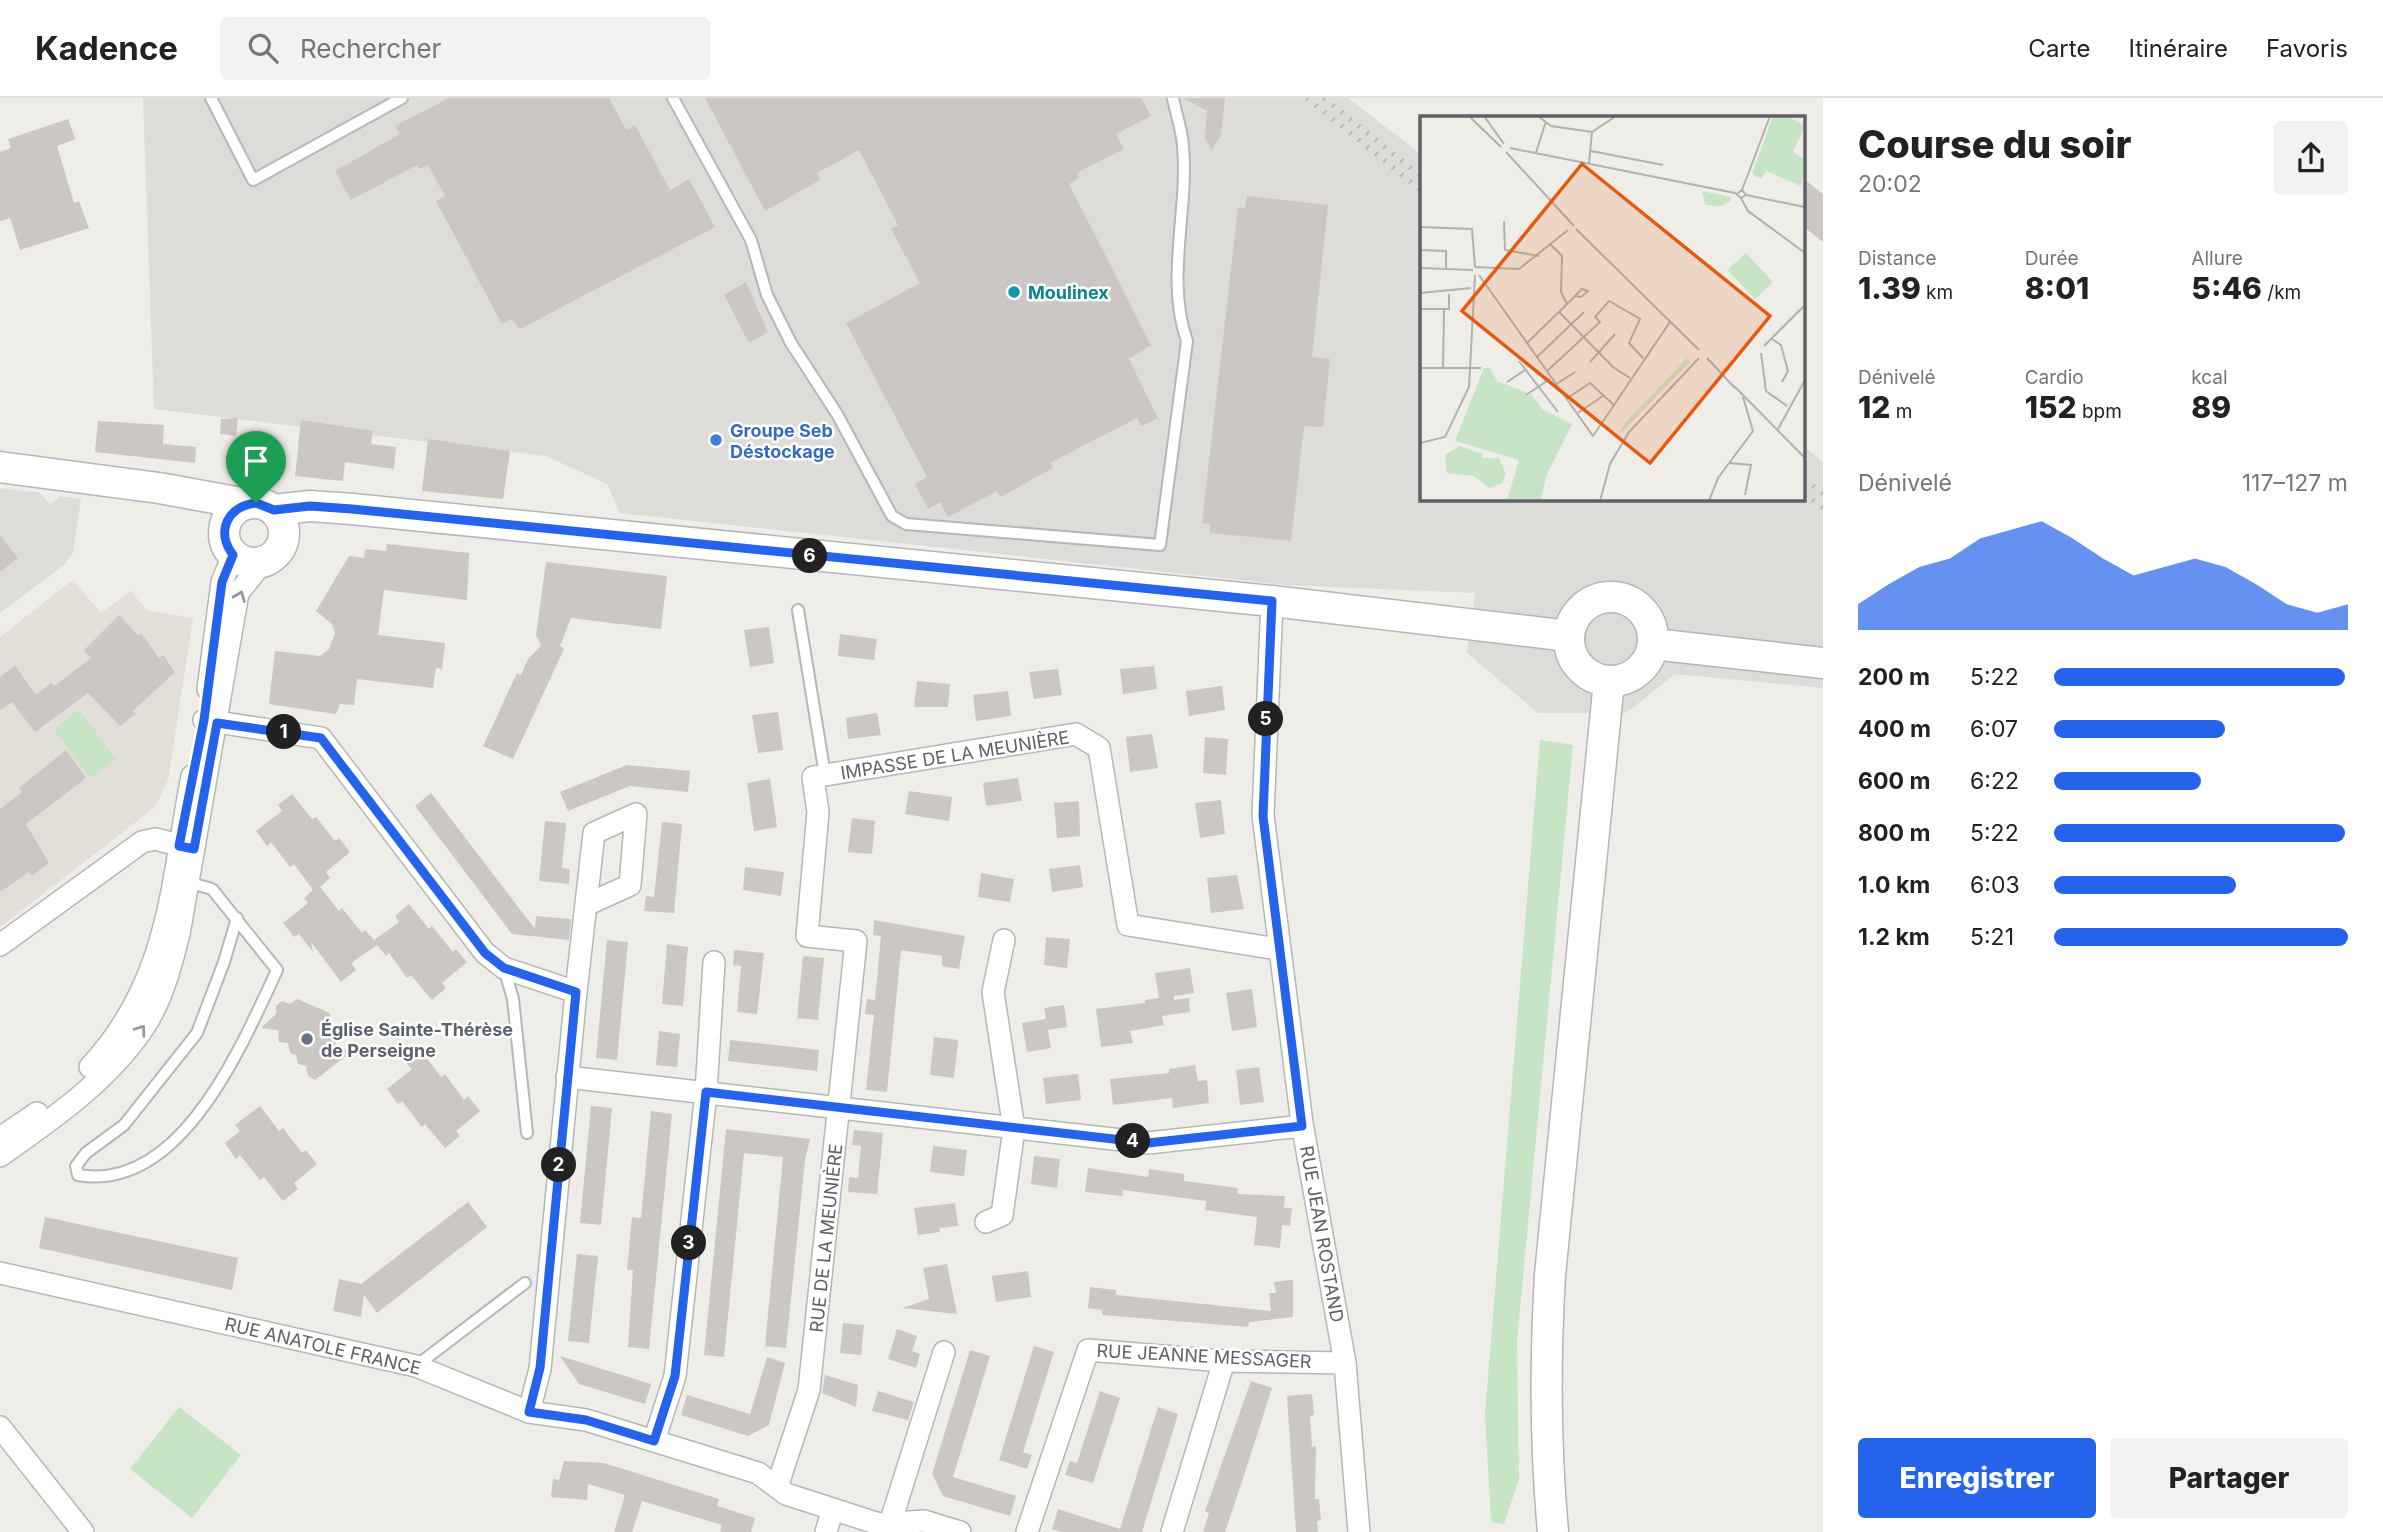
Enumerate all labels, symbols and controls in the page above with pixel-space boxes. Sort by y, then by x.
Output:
search box [220,17,710,80]
text: Kadence [35,28,178,68]
icon: search [244,29,282,67]
text: Rechercher [300,33,441,64]
text: Carte [2028,34,2090,63]
text: Itinéraire [2128,34,2228,63]
text: Favoris [2266,34,2348,63]
inset map [1420,116,1806,500]
text: Course du soir [1858,121,2132,167]
button: share [2274,121,2348,195]
text: 20:02 [1858,170,1922,198]
text: Distance [1858,247,1936,270]
text: Durée [2025,247,2079,270]
text: Allure [2191,247,2243,270]
text: 1.39 [1858,270,1921,306]
text: 8:01 [2025,270,2089,306]
text: 5:46 [2191,270,2262,306]
text: km [1921,281,1953,304]
text: /km [2262,281,2301,304]
place label: Moulinex [1028,282,1109,303]
marker: Moulinex [1006,284,1022,300]
text: Dénivelé [1858,366,1936,389]
text: Cardio [2025,366,2084,389]
text: kcal [2191,366,2228,389]
text: 12 [1858,389,1890,425]
text: 152 [2025,389,2077,425]
text: 89 [2191,389,2231,425]
text: m [1890,400,1912,423]
text: bpm [2077,400,2122,423]
place label: Groupe Seb Déstockage [730,420,835,462]
pin [226,431,286,503]
marker: Groupe Seb Déstockage [708,432,724,448]
icon: arrive [237,442,275,480]
text: Dénivelé [1858,469,1952,497]
text: 117–127 m [2242,469,2348,497]
pin: 6 [792,538,828,574]
text: 6 [803,544,816,567]
one-way arrow [231,591,245,603]
text: 200 m [1858,663,1930,691]
text: 5:22 [1970,663,2019,691]
pin: 5 [1248,702,1284,736]
text: 5 [1259,707,1272,730]
pin: 1 [266,714,302,750]
text: 400 m [1858,715,1931,743]
text: 6:07 [1970,715,2018,743]
text: 1 [279,720,288,743]
street label: IMPASSE DE LA MEUNIÈRE [839,726,1071,783]
text: 600 m [1858,767,1930,795]
text: 6:22 [1970,767,2019,795]
text: 800 m [1858,819,1930,847]
text: 5:22 [1970,819,2019,847]
text: 1.0 km [1858,871,1930,899]
text: 6:03 [1970,871,2020,899]
text: 1.2 km [1858,923,1930,951]
text: 5:21 [1970,923,2014,951]
place label: Église Sainte-Thérèse de Perseigne [321,1019,513,1061]
one-way arrow [133,1025,145,1037]
marker: Église Sainte-Thérèse de Perseigne [299,1031,315,1047]
pin: 4 [1116,1124,1150,1158]
text: 4 [1126,1129,1139,1152]
street label: RUE DE LA MEUNIÈRE [805,1143,846,1333]
street label: RUE JEAN ROSTAND [1296,1144,1348,1324]
pin: 2 [542,1148,576,1182]
text: 2 [553,1153,564,1176]
pin: 3 [672,1226,706,1260]
text: 3 [682,1231,695,1254]
street label: RUE ANATOLE FRANCE [223,1313,423,1379]
street label: RUE JEANNE MESSAGER [1096,1340,1312,1372]
button: Enregistrer [1858,1438,2096,1518]
button: Partager [2110,1438,2348,1518]

